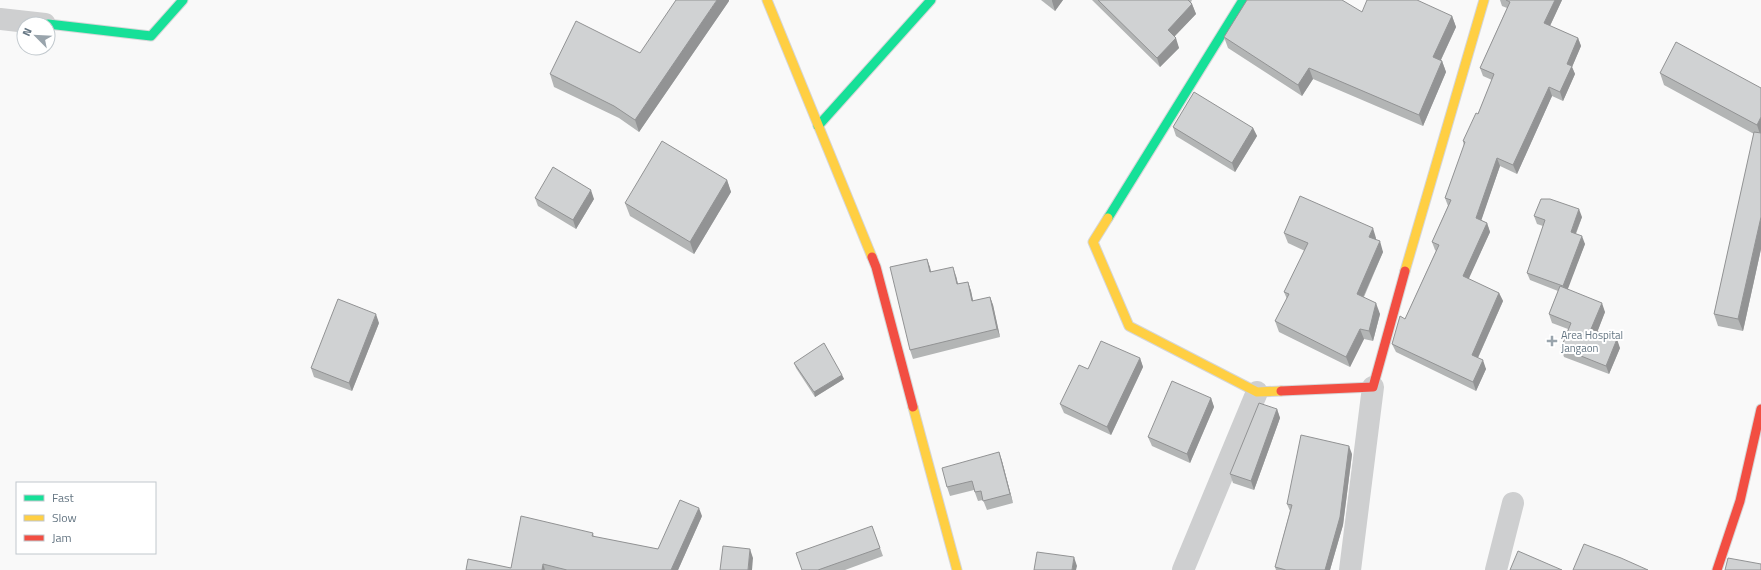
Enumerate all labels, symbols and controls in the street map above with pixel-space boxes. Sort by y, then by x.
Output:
north arrow [16,16,56,56]
text: N [18,25,36,39]
place label: Area Hospital Jangaon [1561,327,1623,356]
marker: Area Hospital Jangaon [1546,335,1558,347]
legend [16,482,156,554]
text: Fast [52,488,75,507]
text: Slow [52,508,77,527]
text: Jam [52,528,72,547]

